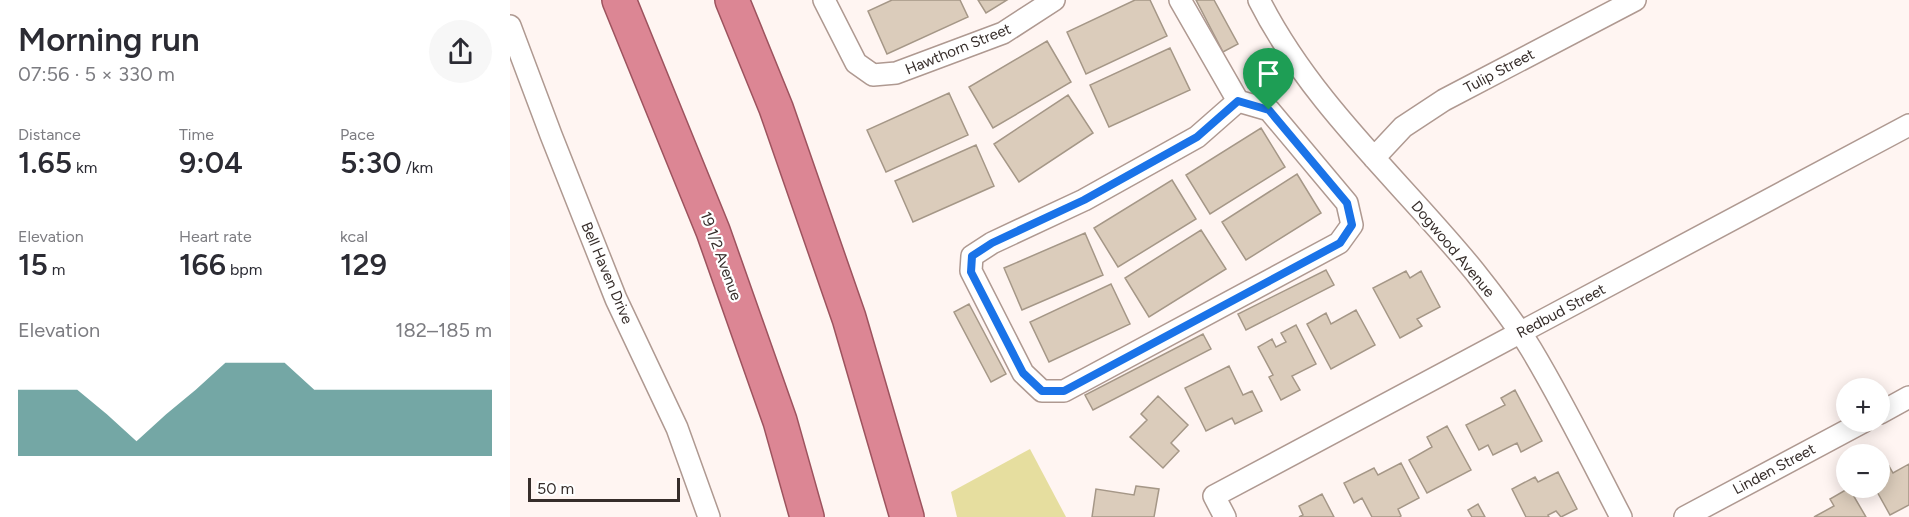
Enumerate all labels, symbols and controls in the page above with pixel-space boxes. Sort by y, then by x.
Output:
street label: Hawthorn Street [902,19,1014,78]
text: Morning run [18,20,200,59]
button: share [429,20,492,83]
street label: Tulip Street [1461,45,1538,97]
pin [1243,48,1294,110]
icon: arrive [1252,57,1285,90]
text: 07:56 · 5 × 330 m [18,62,175,86]
text: Distance [18,125,81,144]
text: Time [179,125,214,144]
text: Pace [340,125,375,144]
text: 1.65 [18,144,72,181]
text: 9:04 [179,144,243,181]
text: 5:30 [340,144,402,181]
text: km [72,158,97,177]
text: /km [402,158,433,177]
street label: Dogwood Avenue [1408,197,1498,301]
street label: 19 1/2 Avenue [697,209,745,303]
street label: Bell Haven Drive [577,219,637,327]
text: Elevation [18,227,84,246]
text: Heart rate [179,227,252,246]
text: kcal [340,227,368,246]
text: 15 [18,246,48,283]
text: 166 [179,246,226,283]
text: 129 [340,246,387,283]
text: m [48,260,66,279]
text: bpm [226,260,262,279]
street label: Redbud Street [1513,280,1609,342]
text: Elevation [18,318,100,342]
text: 182–185 m [395,318,492,342]
map controls [1836,378,1890,498]
button: + [1836,378,1890,432]
street label: Linden Street [1730,440,1819,498]
button: − [1836,444,1890,498]
scale bar [528,475,680,502]
text: 50 m [537,479,574,498]

